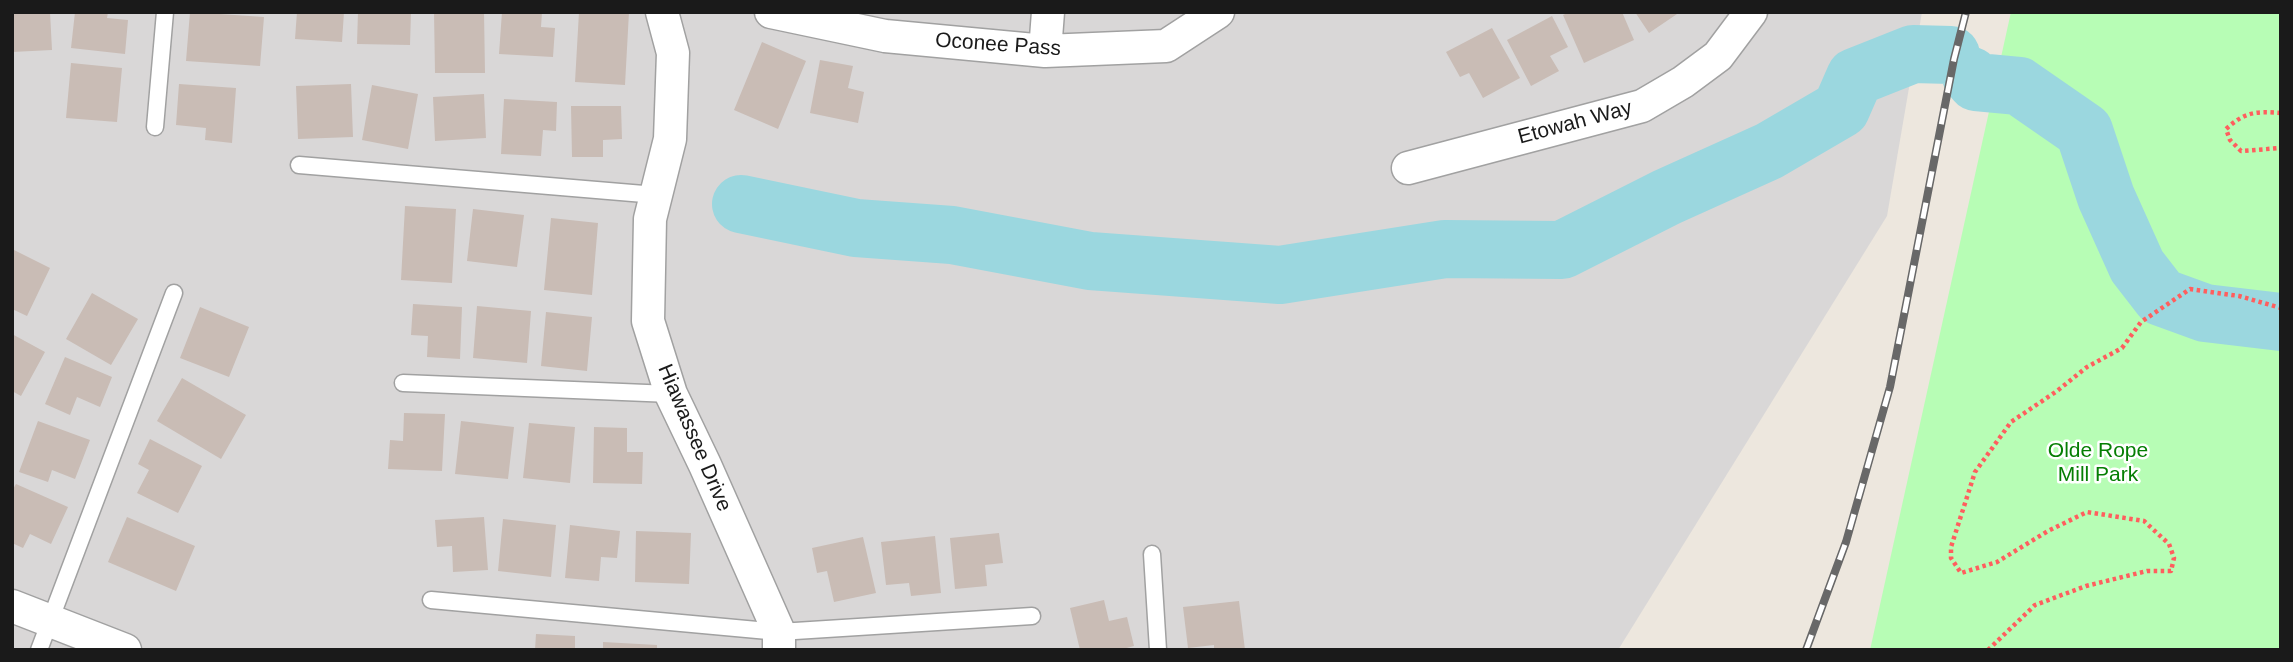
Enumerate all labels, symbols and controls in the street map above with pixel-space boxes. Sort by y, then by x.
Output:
street label: Oconee Pass [934,28,1062,62]
street label: Etowah Way [1515,96,1635,150]
street label: Hiawassee Drive [652,361,736,515]
park label: Olde Rope Mill Park [2048,438,2148,488]

